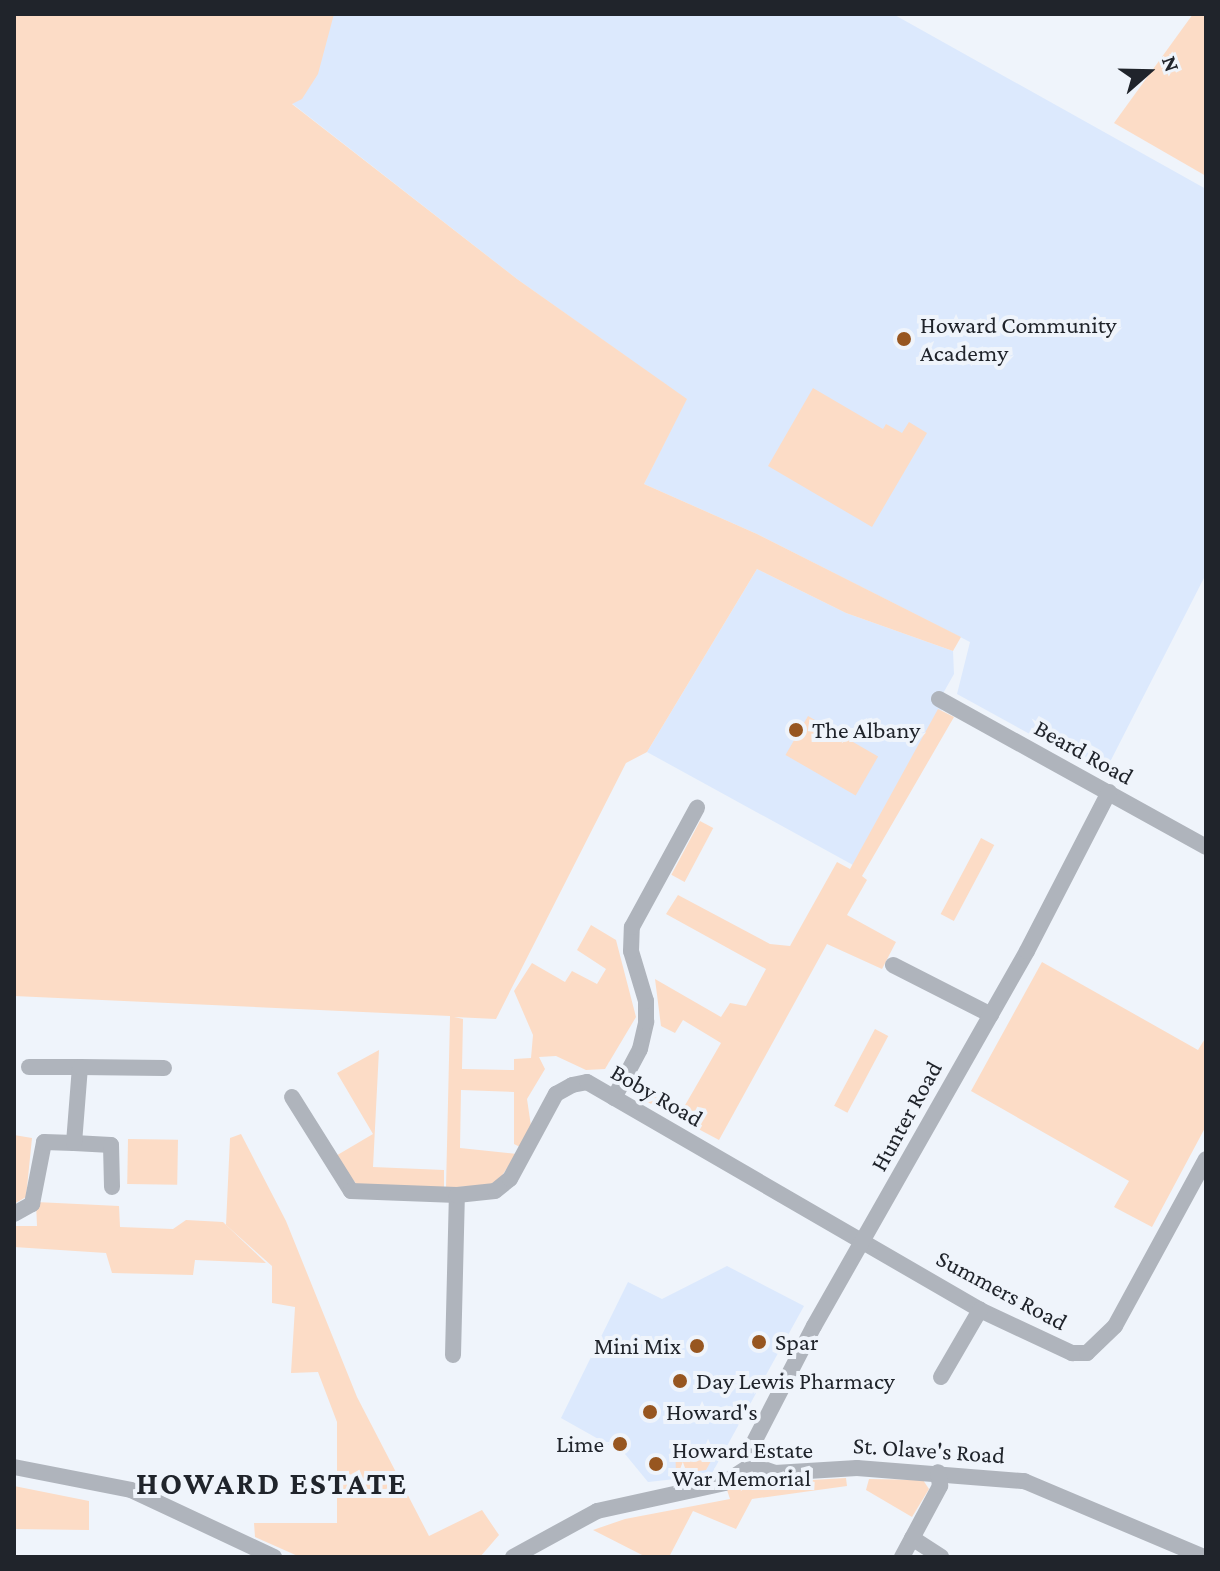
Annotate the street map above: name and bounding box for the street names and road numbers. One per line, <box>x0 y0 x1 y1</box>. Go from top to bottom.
street label: Beard Road <box>1030 713 1138 791</box>
street label: Hunter Road <box>864 1056 948 1176</box>
street label: Boby Road <box>606 1057 708 1133</box>
street label: Summers Road <box>932 1243 1072 1337</box>
street label: St. Olave's Road <box>852 1430 1006 1470</box>

